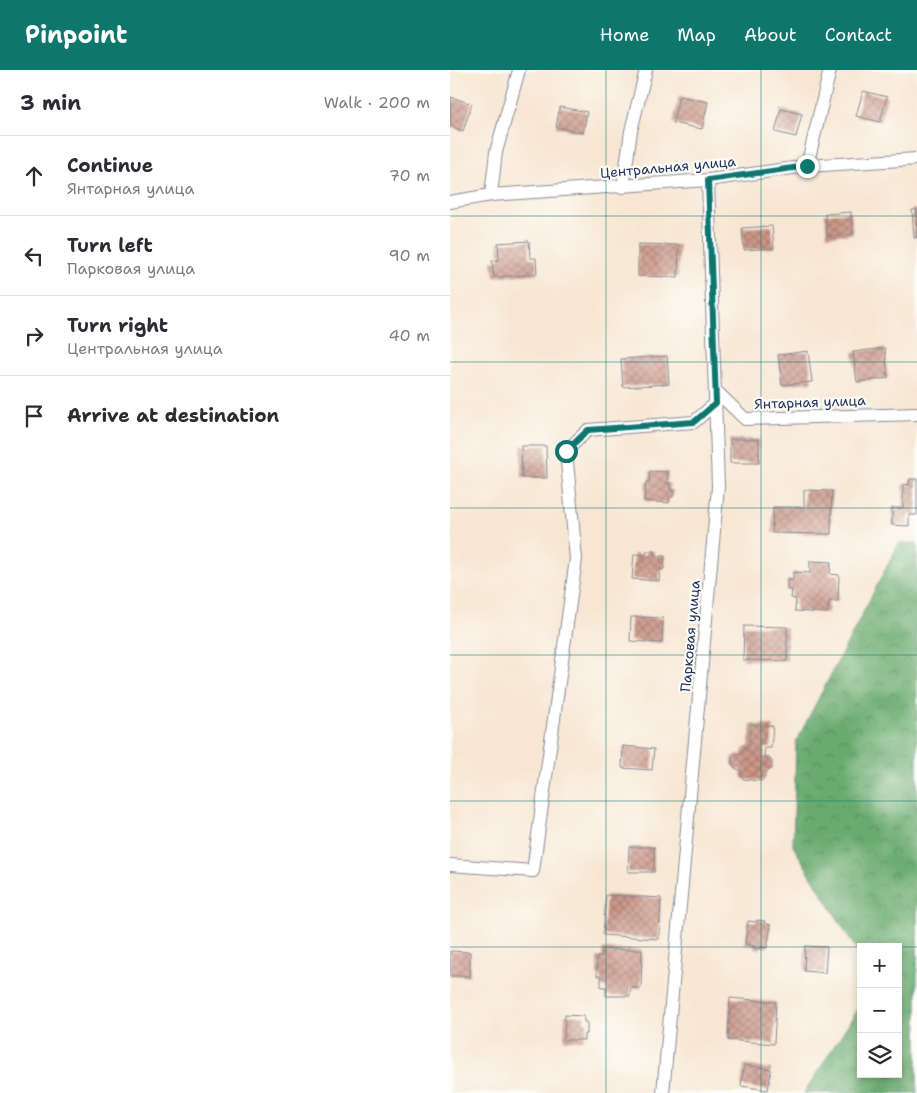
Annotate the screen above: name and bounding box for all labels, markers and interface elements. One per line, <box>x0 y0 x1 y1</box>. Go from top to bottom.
text: Pinpoint <box>25 19 127 51</box>
text: Home <box>600 23 649 47</box>
text: Map <box>677 23 716 47</box>
text: About <box>744 23 797 47</box>
text: Contact <box>825 23 892 47</box>
text: 3 min <box>20 89 81 117</box>
text: Walk · 200 m <box>324 92 430 113</box>
street label: Центральная улица <box>599 152 737 182</box>
text: Continue <box>67 153 153 178</box>
route end <box>796 155 819 178</box>
icon: ahead <box>20 162 48 190</box>
text: 70 m <box>389 165 430 186</box>
text: Янтарная улица <box>67 178 194 199</box>
text: Turn left <box>67 233 153 258</box>
icon: left <box>20 242 48 270</box>
text: 90 m <box>389 245 430 266</box>
text: Парковая улица <box>67 258 195 279</box>
text: Turn right <box>67 313 168 338</box>
icon: right <box>20 322 48 350</box>
text: 40 m <box>388 325 430 346</box>
text: Центральная улица <box>67 338 223 359</box>
street label: Янтарная улица <box>754 391 866 413</box>
icon: arrive <box>20 402 48 430</box>
text: Arrive at destination <box>67 403 279 428</box>
route start <box>555 440 578 463</box>
street label: Парковая улица <box>676 579 704 693</box>
map controls <box>857 943 902 1078</box>
button: + <box>857 943 902 988</box>
button: − <box>857 988 902 1033</box>
button: layers <box>857 1033 902 1078</box>

